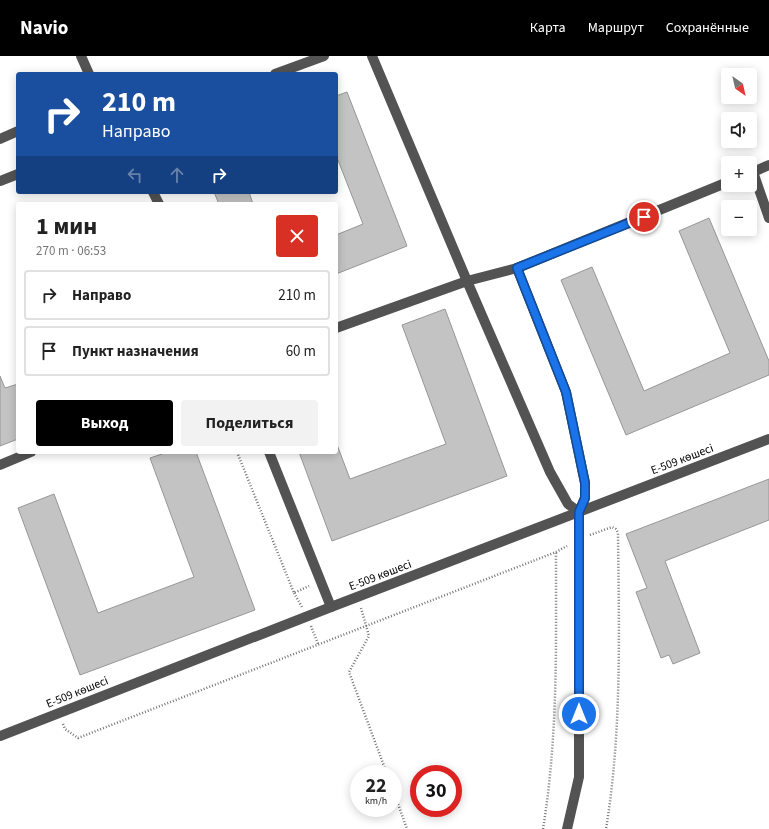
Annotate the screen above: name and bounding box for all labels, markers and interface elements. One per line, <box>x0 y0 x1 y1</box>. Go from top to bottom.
text: Navio <box>20 15 68 42</box>
text: Карта <box>530 18 566 38</box>
text: Маршрут <box>588 18 644 38</box>
text: Сохранённые <box>666 18 749 38</box>
north arrow <box>721 68 757 104</box>
map controls <box>721 68 757 236</box>
text: 210 m <box>102 82 176 122</box>
icon: right <box>36 88 88 140</box>
button: sound <box>721 112 757 148</box>
text: Направо <box>102 119 170 144</box>
button: + <box>721 156 757 192</box>
icon: left <box>124 164 146 186</box>
icon: ahead <box>166 164 188 186</box>
icon: right <box>208 164 230 186</box>
pin <box>627 200 661 234</box>
button: − <box>721 200 757 236</box>
icon: arrive <box>633 206 655 228</box>
text: 1 мин <box>36 209 97 244</box>
button: close <box>276 215 318 257</box>
text: 270 m · 06:53 <box>36 242 106 260</box>
icon: right <box>38 284 60 306</box>
text: Направо <box>72 285 131 306</box>
text: 210 m <box>278 285 316 306</box>
icon: arrive <box>38 340 60 362</box>
text: Пункт назначения <box>72 341 199 362</box>
text: 60 m <box>286 341 316 362</box>
button: Выход <box>36 400 173 446</box>
button: Поделиться <box>181 400 318 446</box>
street label: Е-509 көшесі <box>648 440 716 479</box>
street label: Е-509 көшесі <box>346 556 414 595</box>
street label: Е-509 көшесі <box>43 672 111 713</box>
position arrow <box>558 693 600 735</box>
speed limit sign: 30 <box>410 765 462 817</box>
text: 22 <box>365 772 387 800</box>
text: km/h <box>365 794 387 808</box>

